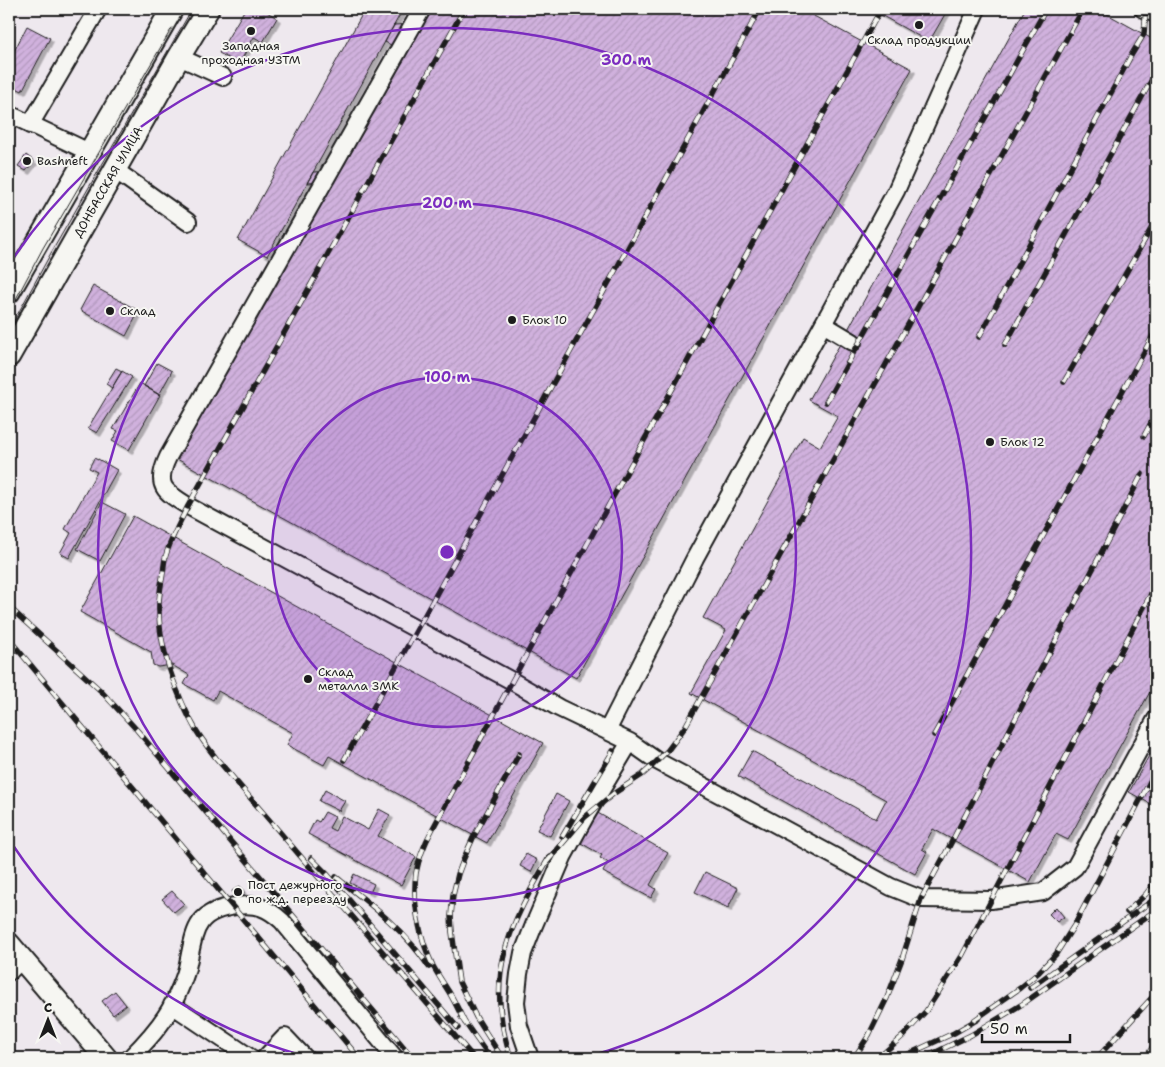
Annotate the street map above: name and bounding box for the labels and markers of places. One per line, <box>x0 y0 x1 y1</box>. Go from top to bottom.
marker: Склад продукции <box>913 19 925 31</box>
marker: Западная проходная УЗТМ <box>245 25 257 37</box>
place label: Склад продукции <box>867 32 971 48</box>
place label: Западная проходная УЗТМ <box>202 38 301 68</box>
place label: Bashneft <box>37 153 88 169</box>
marker: Bashneft <box>21 155 33 167</box>
place label: Склад <box>120 303 156 319</box>
marker: Склад <box>104 305 116 317</box>
place label: Блок 10 <box>522 312 567 328</box>
marker: Блок 10 <box>506 314 518 326</box>
place label: Блок 12 <box>1000 434 1045 450</box>
marker: Блок 12 <box>984 436 996 448</box>
centre of rings <box>438 543 456 561</box>
place label: Склад металла ЗМК <box>318 664 399 694</box>
marker: Склад металла ЗМК <box>302 673 314 685</box>
place label: Пост дежурного по ж.д. переезду <box>248 877 347 907</box>
marker: Пост дежурного по ж.д. переезду <box>232 886 244 898</box>

